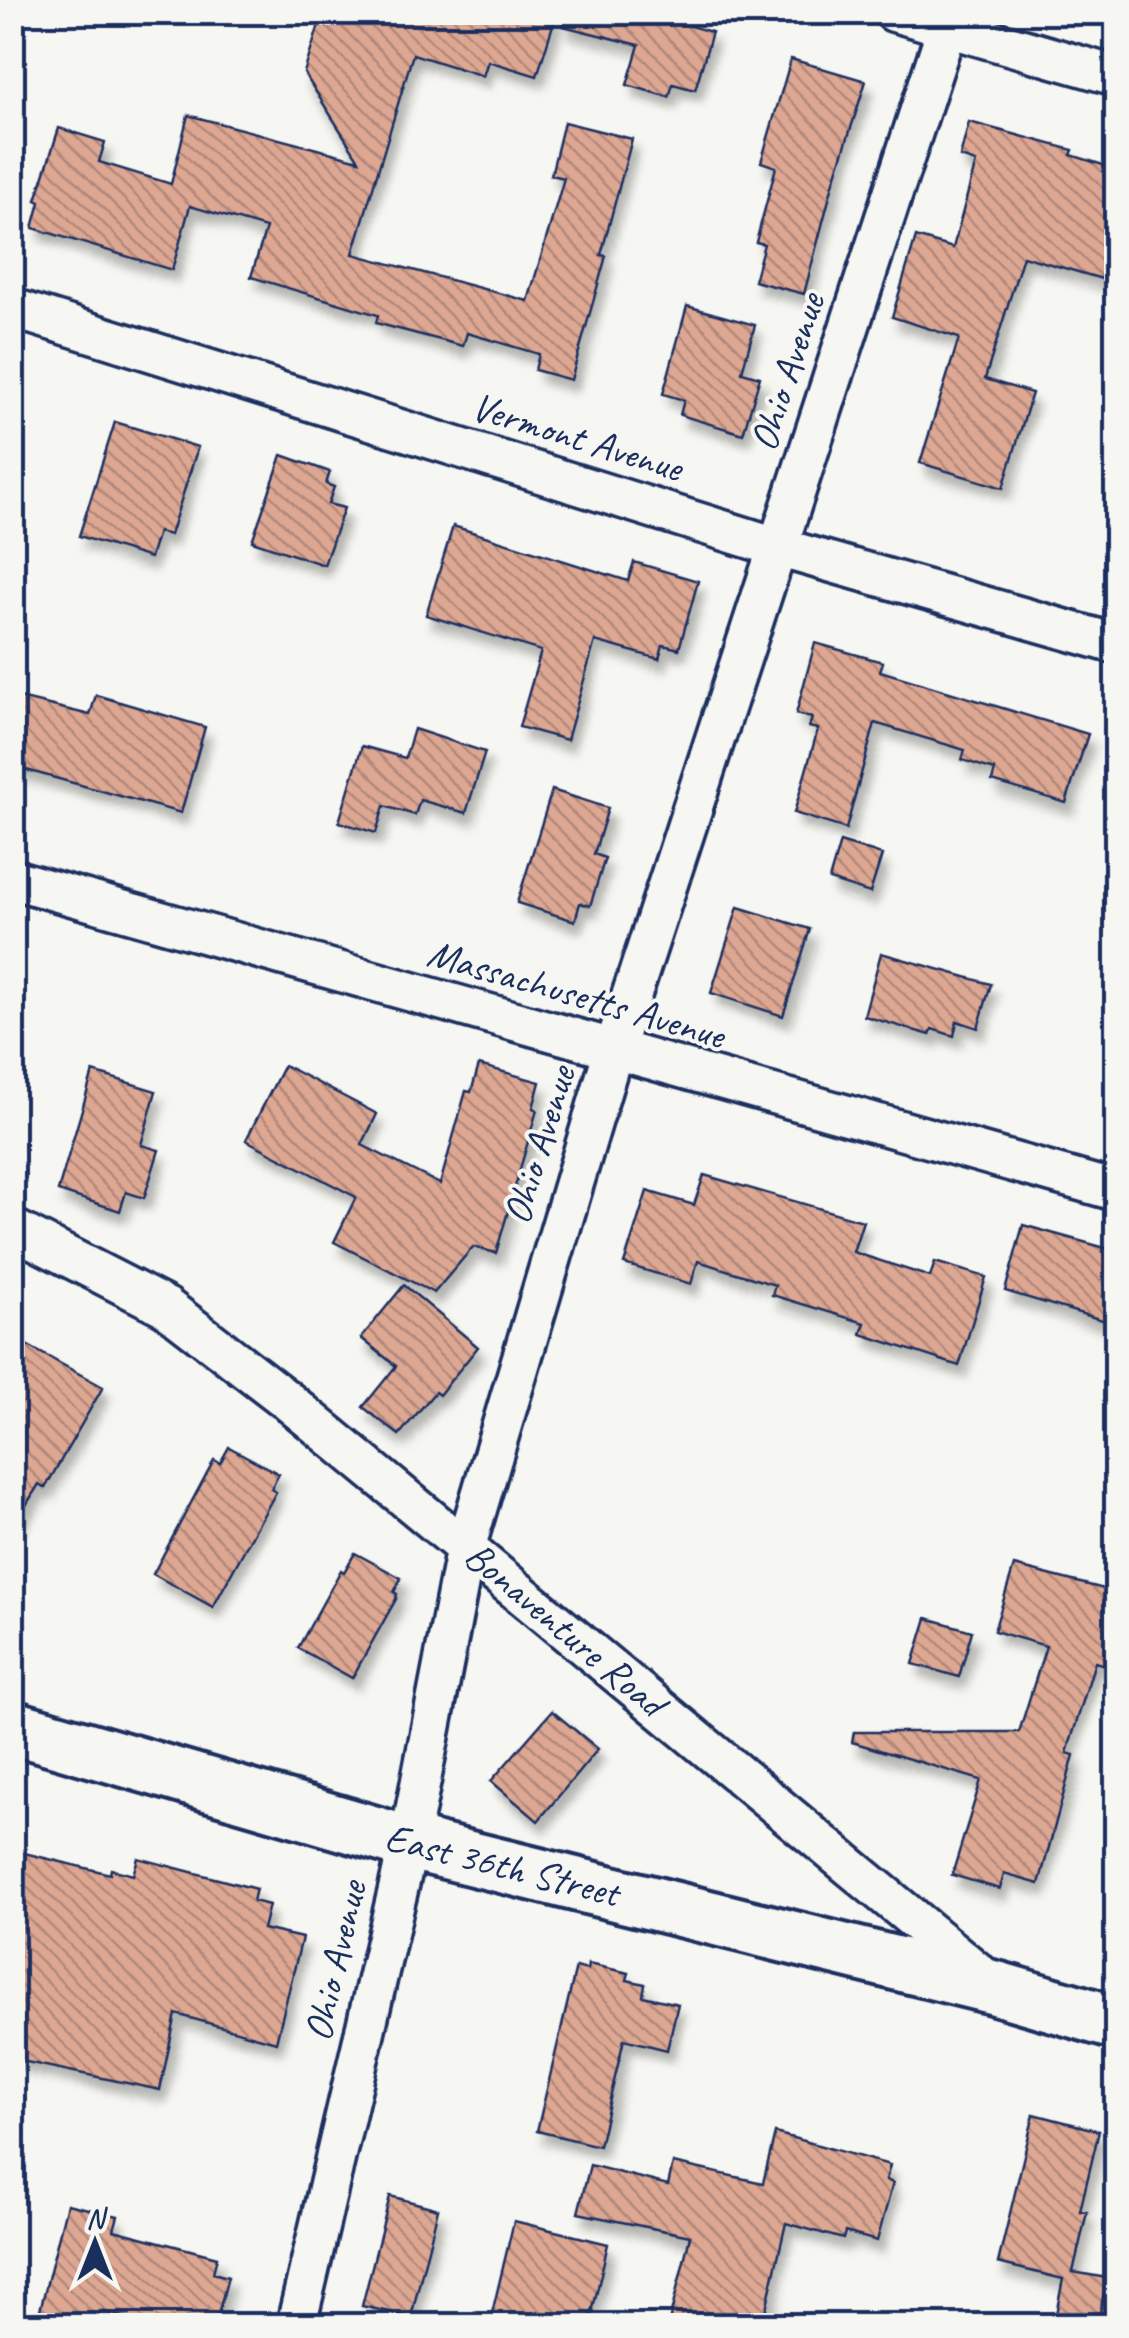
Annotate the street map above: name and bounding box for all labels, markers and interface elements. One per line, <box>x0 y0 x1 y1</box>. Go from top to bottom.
street label: Ohio Avenue <box>738 284 837 457</box>
street label: Vermont Avenue <box>466 381 691 494</box>
street label: Massachusetts Avenue <box>422 928 733 1061</box>
street label: Ohio Avenue <box>491 1057 587 1230</box>
street label: Bonaventure Road <box>454 1531 680 1731</box>
street label: East 36th Street <box>380 1812 627 1919</box>
street label: Ohio Avenue <box>292 1873 378 2046</box>
north arrow <box>45 2193 145 2293</box>
text: N <box>86 2201 108 2236</box>

